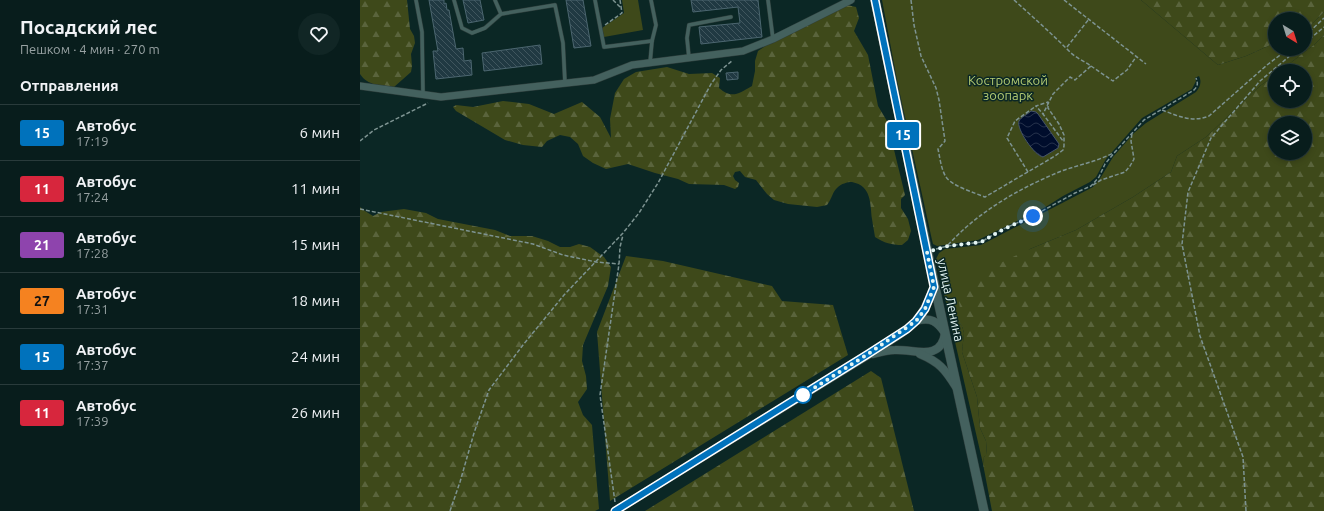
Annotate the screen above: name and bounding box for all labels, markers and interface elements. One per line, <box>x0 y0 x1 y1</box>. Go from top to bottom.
north arrow <box>1268 12 1312 56</box>
map controls <box>1268 12 1312 160</box>
button: heart <box>298 13 340 55</box>
text: Посадский лес <box>20 16 157 38</box>
text: Пешком · 4 мин · 270 m <box>20 42 160 56</box>
button: locate <box>1268 64 1312 108</box>
park label: Костромской зоопарк <box>968 73 1048 102</box>
text: Отправления <box>20 77 119 94</box>
button: layers <box>1268 116 1312 160</box>
text: Автобус <box>76 117 136 134</box>
line badge: 15 <box>885 122 921 148</box>
text: 6 мин <box>300 124 340 141</box>
text: 15 <box>34 125 50 141</box>
text: 15 <box>895 127 911 143</box>
text: 17:19 <box>76 134 109 148</box>
text: Автобус <box>76 173 136 190</box>
text: 11 мин <box>291 180 340 197</box>
text: 11 <box>34 181 50 197</box>
text: 17:24 <box>76 190 109 204</box>
your location <box>1023 206 1043 226</box>
text: Автобус <box>76 229 136 246</box>
text: 15 мин <box>291 236 340 253</box>
text: 21 <box>34 237 50 253</box>
text: 17:28 <box>76 246 109 260</box>
street label: улица Ленина <box>935 257 967 343</box>
text: Автобус <box>76 285 136 302</box>
text: 18 мин <box>291 292 340 309</box>
text: 27 <box>34 293 50 309</box>
text: 17:31 <box>76 302 109 316</box>
text: Автобус <box>76 341 136 358</box>
text: 24 мин <box>291 348 340 365</box>
text: 15 <box>34 349 50 365</box>
text: 17:37 <box>76 358 109 372</box>
unlabelled marker <box>794 386 812 404</box>
text: Автобус <box>76 397 136 414</box>
text: 26 мин <box>291 404 340 421</box>
text: 11 <box>34 405 50 421</box>
text: 17:39 <box>76 414 109 428</box>

